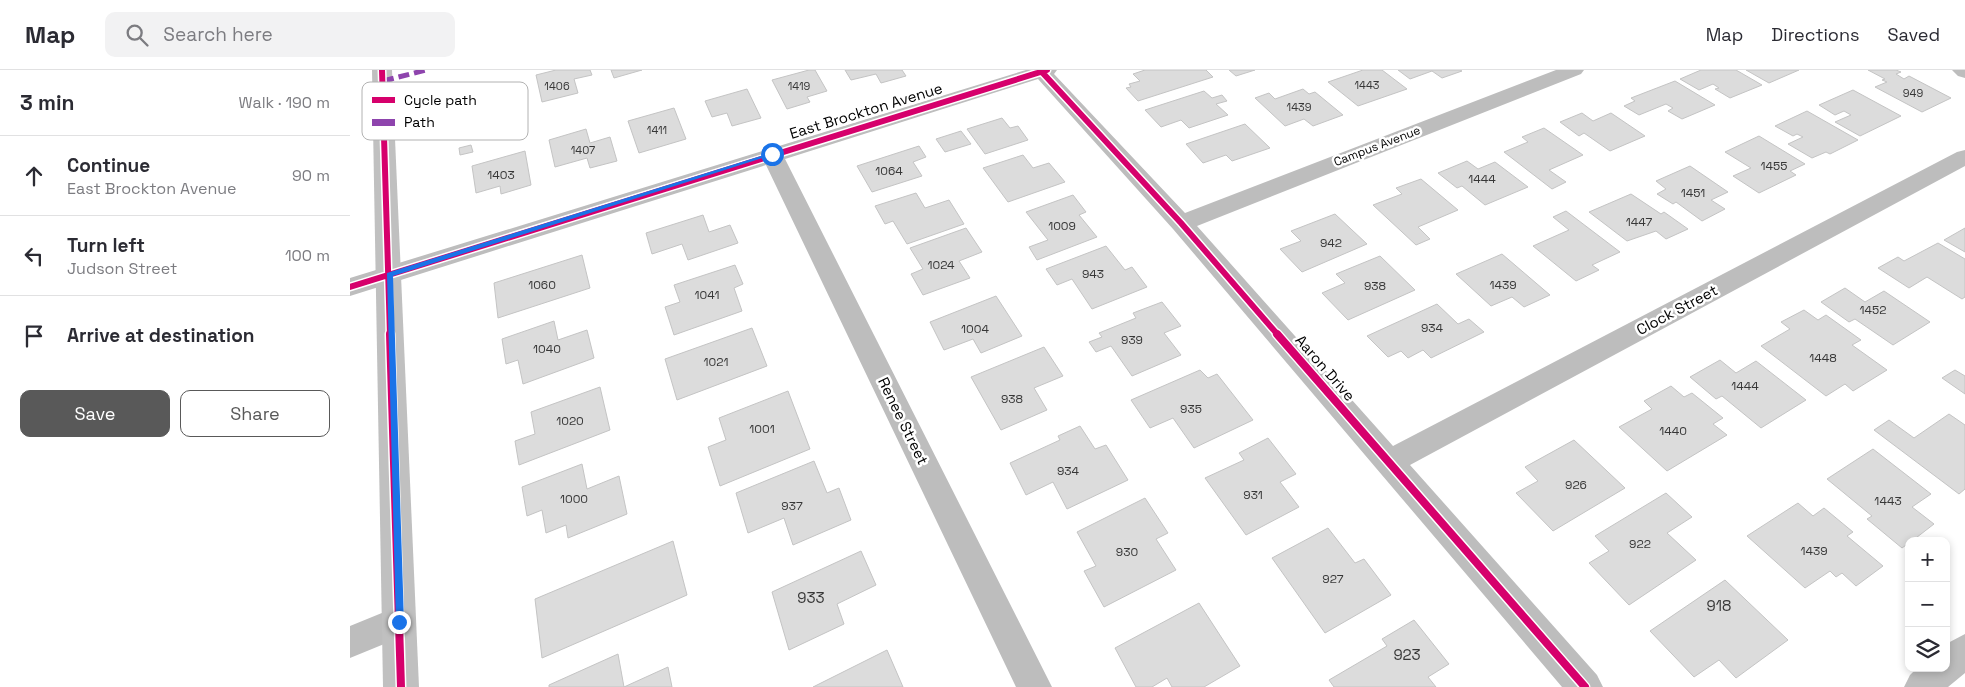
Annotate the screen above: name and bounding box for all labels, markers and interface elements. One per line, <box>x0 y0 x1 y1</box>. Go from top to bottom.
search box <box>105 12 455 57</box>
text: Map <box>25 19 75 50</box>
icon: search <box>123 21 151 49</box>
text: Search here <box>163 22 273 47</box>
text: Map <box>1706 23 1743 46</box>
text: Directions <box>1771 23 1860 46</box>
text: Saved <box>1888 23 1940 46</box>
street label: East Brockton Avenue <box>787 78 945 143</box>
house number: 1443 <box>1355 78 1380 92</box>
house number: 1406 <box>544 79 570 93</box>
house number: 1419 <box>788 79 811 93</box>
legend <box>362 82 528 140</box>
house number: 949 <box>1903 86 1923 100</box>
text: 3 min <box>20 89 75 116</box>
text: Cycle path <box>404 91 477 109</box>
text: Walk · 190 m <box>239 92 330 113</box>
house number: 1439 <box>1287 100 1312 114</box>
text: Path <box>404 113 435 131</box>
street label: Campus Avenue <box>1331 122 1423 170</box>
house number: 1411 <box>647 123 667 137</box>
house number: 1407 <box>571 143 595 157</box>
route start <box>761 143 784 166</box>
text: Continue <box>67 153 150 178</box>
house number: 1455 <box>1761 158 1787 174</box>
icon: ahead <box>20 162 48 190</box>
house number: 1064 <box>875 163 903 179</box>
text: 90 m <box>292 165 330 186</box>
house number: 1403 <box>487 167 515 183</box>
house number: 1444 <box>1468 171 1496 187</box>
text: East Brockton Avenue <box>67 178 236 199</box>
house number: 1451 <box>1681 185 1705 201</box>
house number: 1447 <box>1626 214 1652 230</box>
house number: 1009 <box>1048 218 1076 234</box>
text: Turn left <box>67 233 145 258</box>
house number: 942 <box>1320 235 1342 251</box>
icon: left <box>20 242 48 270</box>
text: 100 m <box>285 245 330 266</box>
house number: 1024 <box>927 257 955 273</box>
text: Judson Street <box>67 258 177 279</box>
house number: 943 <box>1082 266 1104 282</box>
house number: 1060 <box>528 277 556 293</box>
house number: 1439 <box>1489 277 1517 293</box>
house number: 938 <box>1364 278 1386 294</box>
street label: Clock Street <box>1633 280 1721 339</box>
house number: 1041 <box>695 287 719 303</box>
house number: 1452 <box>1860 302 1886 318</box>
house number: 934 <box>1421 320 1444 336</box>
house number: 1004 <box>961 321 989 337</box>
icon: arrive <box>20 322 48 350</box>
text: Arrive at destination <box>67 323 255 348</box>
street label: Aaron Drive <box>1291 331 1359 405</box>
house number: 939 <box>1121 332 1143 348</box>
house number: 1040 <box>533 341 561 357</box>
house number: 1448 <box>1809 350 1837 366</box>
house number: 1021 <box>704 354 728 370</box>
street label: Renee Street <box>874 374 933 468</box>
house number: 1444 <box>1731 378 1759 394</box>
button: Save <box>20 390 170 437</box>
button: Share <box>180 390 330 437</box>
house number: 938 <box>1001 391 1023 407</box>
house number: 935 <box>1180 401 1202 417</box>
house number: 1020 <box>556 413 584 429</box>
house number: 1001 <box>749 421 775 437</box>
house number: 1440 <box>1659 423 1687 439</box>
house number: 934 <box>1057 463 1080 479</box>
house number: 926 <box>1565 477 1587 493</box>
house number: 931 <box>1243 487 1263 503</box>
house number: 1000 <box>560 491 588 507</box>
house number: 1443 <box>1874 493 1902 509</box>
house number: 937 <box>781 498 803 514</box>
house number: 922 <box>1629 536 1651 552</box>
map controls <box>1905 537 1950 672</box>
button: + <box>1905 537 1950 582</box>
house number: 1439 <box>1800 543 1828 559</box>
house number: 930 <box>1116 544 1138 560</box>
house number: 927 <box>1322 571 1344 587</box>
button: − <box>1905 582 1950 627</box>
house number: 933 <box>797 588 825 607</box>
house number: 918 <box>1707 596 1731 615</box>
route end <box>388 611 411 634</box>
button: layers <box>1905 627 1950 672</box>
house number: 923 <box>1393 645 1421 664</box>

